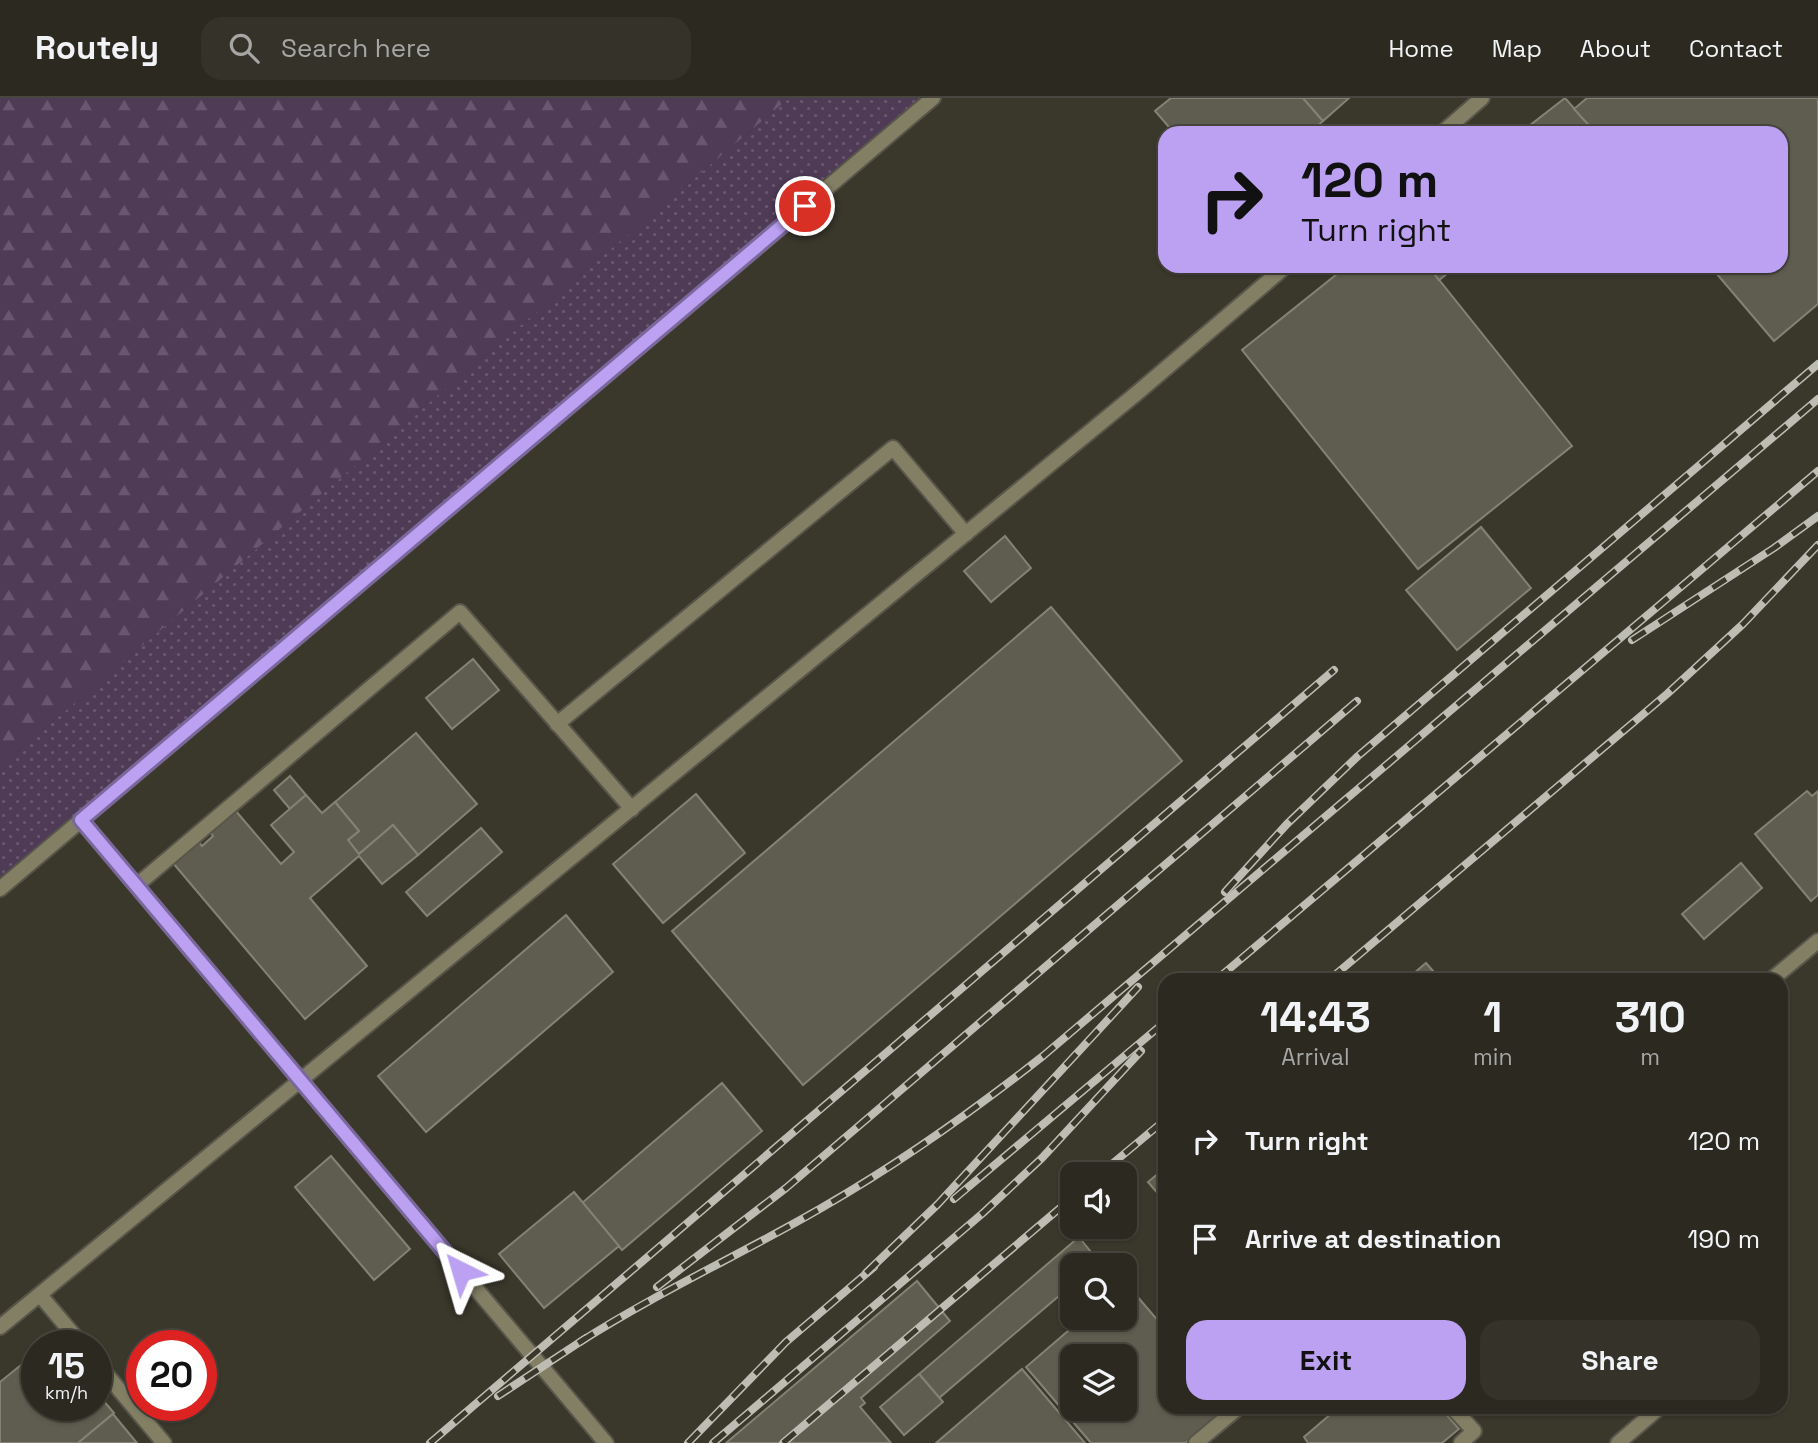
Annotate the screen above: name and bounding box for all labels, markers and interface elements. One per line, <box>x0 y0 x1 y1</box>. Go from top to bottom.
search box <box>201 17 691 80</box>
text: Routely <box>35 27 159 69</box>
icon: search <box>225 29 263 67</box>
text: Search here <box>281 31 431 65</box>
text: Home <box>1388 33 1454 64</box>
text: Map <box>1492 33 1542 64</box>
text: About <box>1580 33 1651 64</box>
text: Contact <box>1689 33 1783 64</box>
text: 120 m <box>1301 149 1438 211</box>
icon: right <box>1186 154 1277 245</box>
pin <box>775 176 835 236</box>
icon: arrive <box>786 187 824 225</box>
text: Turn right <box>1301 210 1451 250</box>
text: 14:43 <box>1260 991 1371 1044</box>
text: 1 <box>1483 991 1502 1044</box>
text: 310 <box>1615 991 1686 1044</box>
text: Arrival <box>1281 1042 1350 1072</box>
text: min <box>1473 1042 1512 1072</box>
text: m <box>1640 1042 1660 1072</box>
icon: right <box>1186 1122 1224 1160</box>
text: Turn right <box>1245 1124 1369 1158</box>
text: 120 m <box>1688 1124 1760 1158</box>
map controls <box>1060 1162 1137 1421</box>
button: sound <box>1060 1162 1137 1239</box>
icon: arrive <box>1186 1220 1224 1258</box>
text: Arrive at destination <box>1245 1222 1502 1256</box>
text: 190 m <box>1688 1222 1760 1256</box>
position arrow <box>424 1234 498 1308</box>
button: search <box>1060 1253 1137 1330</box>
button: Exit <box>1186 1320 1466 1400</box>
button: Share <box>1480 1320 1760 1400</box>
speed limit sign: 20 <box>126 1330 217 1421</box>
text: 15 <box>48 1344 85 1388</box>
button: layers <box>1060 1344 1137 1421</box>
text: km/h <box>45 1381 88 1404</box>

